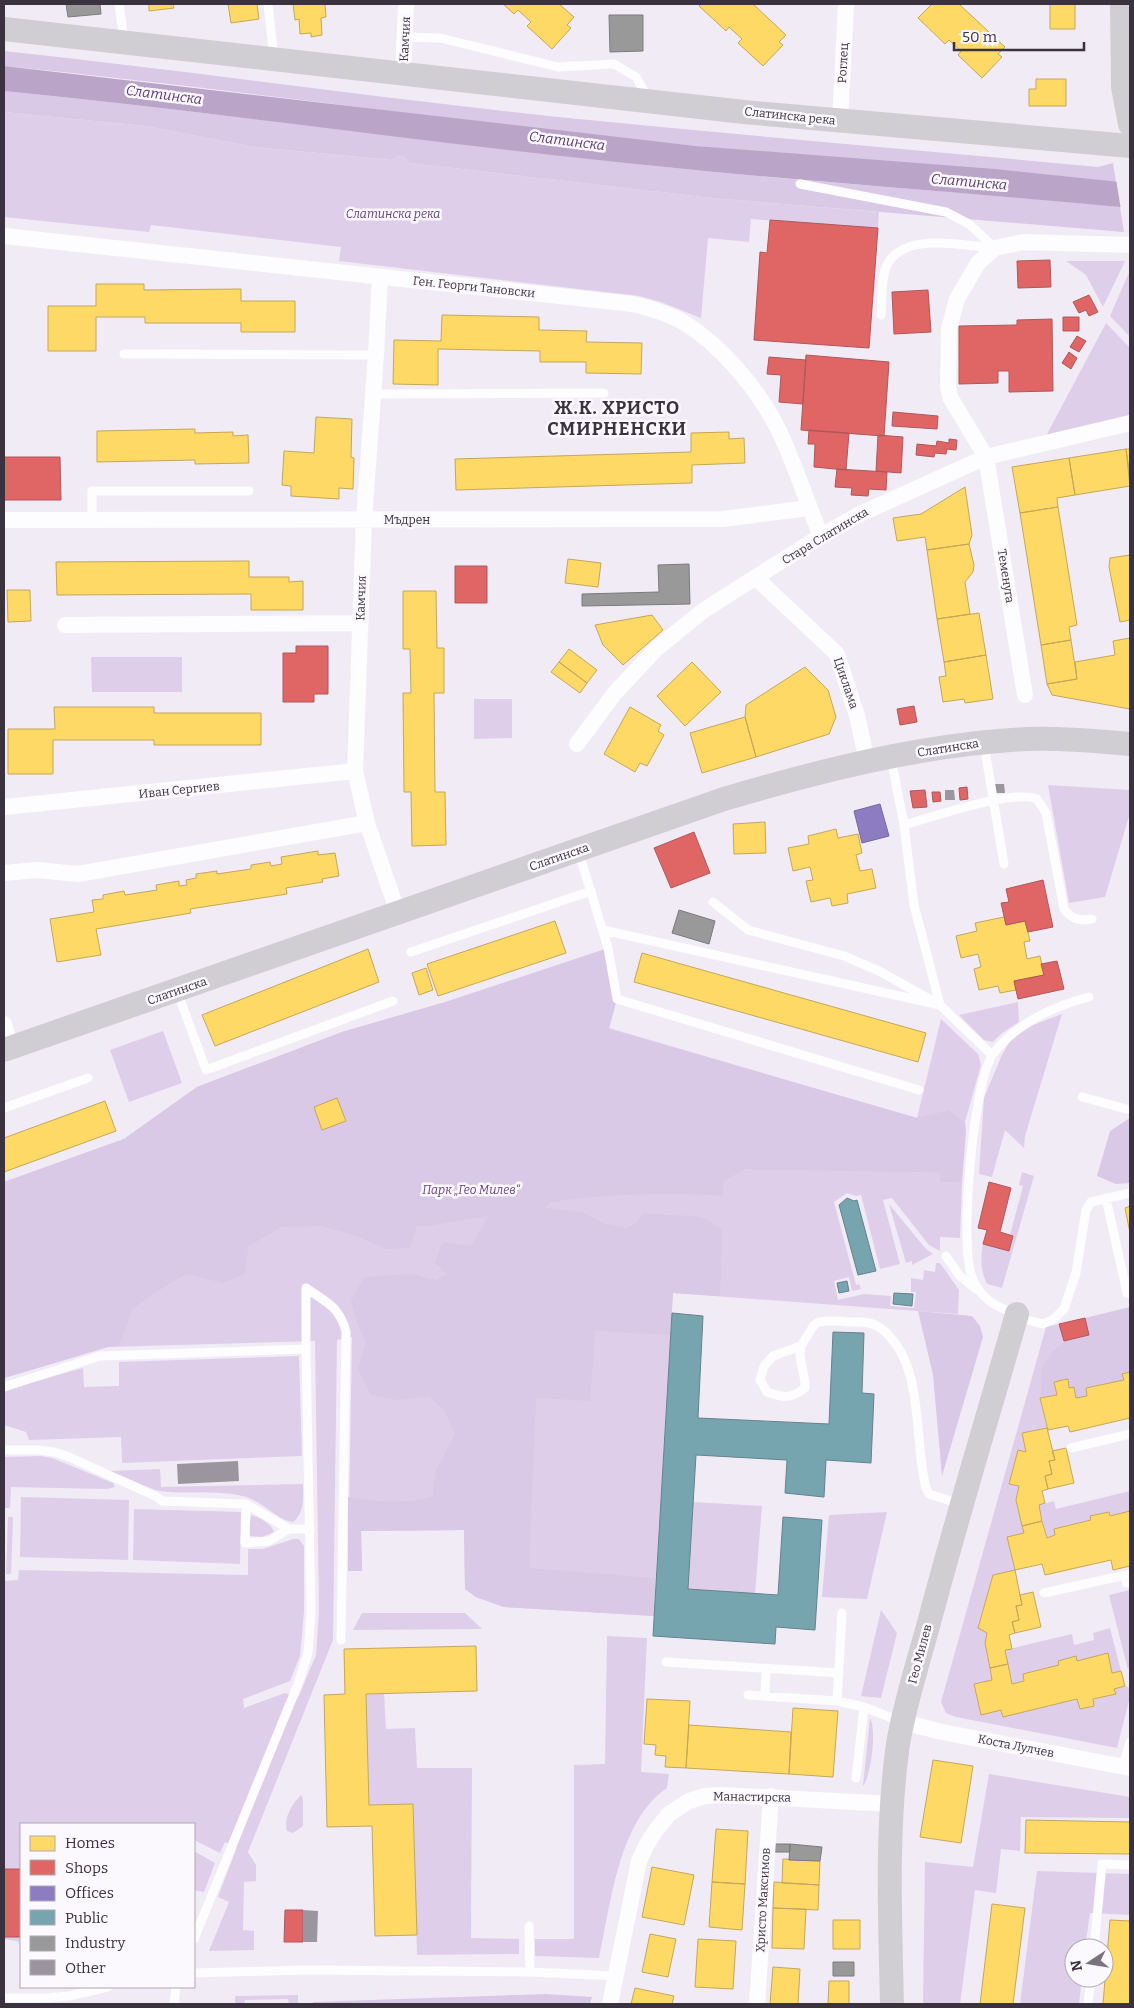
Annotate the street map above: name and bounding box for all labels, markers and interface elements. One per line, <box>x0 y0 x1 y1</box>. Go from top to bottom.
street label: Камчия <box>397 16 413 62</box>
scale bar <box>954 20 1084 52</box>
text: 50 m <box>962 28 998 46</box>
street label: Роглец <box>835 42 851 84</box>
water label: Слатинска <box>125 82 203 108</box>
street label: Слатинска река <box>744 104 837 128</box>
water label: Слатинска <box>528 128 606 154</box>
water label: Слатинска <box>930 170 1008 194</box>
park label: Слатинска река <box>346 207 440 221</box>
street label: Ген. Георги Тановски <box>412 274 536 300</box>
district label: Ж.К. ХРИСТО СМИРНЕНСКИ <box>547 397 687 440</box>
street label: Стара Слатинска <box>779 505 871 567</box>
street label: Мъдрен <box>384 513 430 527</box>
street label: Теменуга <box>995 548 1017 604</box>
street label: Камчия <box>353 575 369 621</box>
street label: Циклама <box>831 655 862 711</box>
street label: Слатинска <box>916 736 980 760</box>
street label: Иван Сергиев <box>138 779 220 801</box>
street label: Слатинска <box>527 840 591 874</box>
street label: Слатинска <box>145 974 209 1008</box>
park label: Парк „Гео Милев“ <box>422 1183 521 1197</box>
street label: Гео Милев <box>905 1623 935 1685</box>
street label: Коста Лулчев <box>977 1732 1055 1760</box>
street label: Манастирска <box>713 1789 792 1805</box>
legend <box>20 1823 195 1988</box>
text: Homes <box>65 1834 115 1852</box>
street label: Христо Максимов <box>753 1847 773 1953</box>
text: Shops <box>65 1859 108 1877</box>
text: Offices <box>65 1884 114 1902</box>
text: Public <box>65 1909 109 1927</box>
text: Industry <box>65 1934 125 1952</box>
north arrow <box>1064 1938 1114 1988</box>
text: N <box>1067 1958 1086 1973</box>
text: Other <box>65 1959 106 1977</box>

